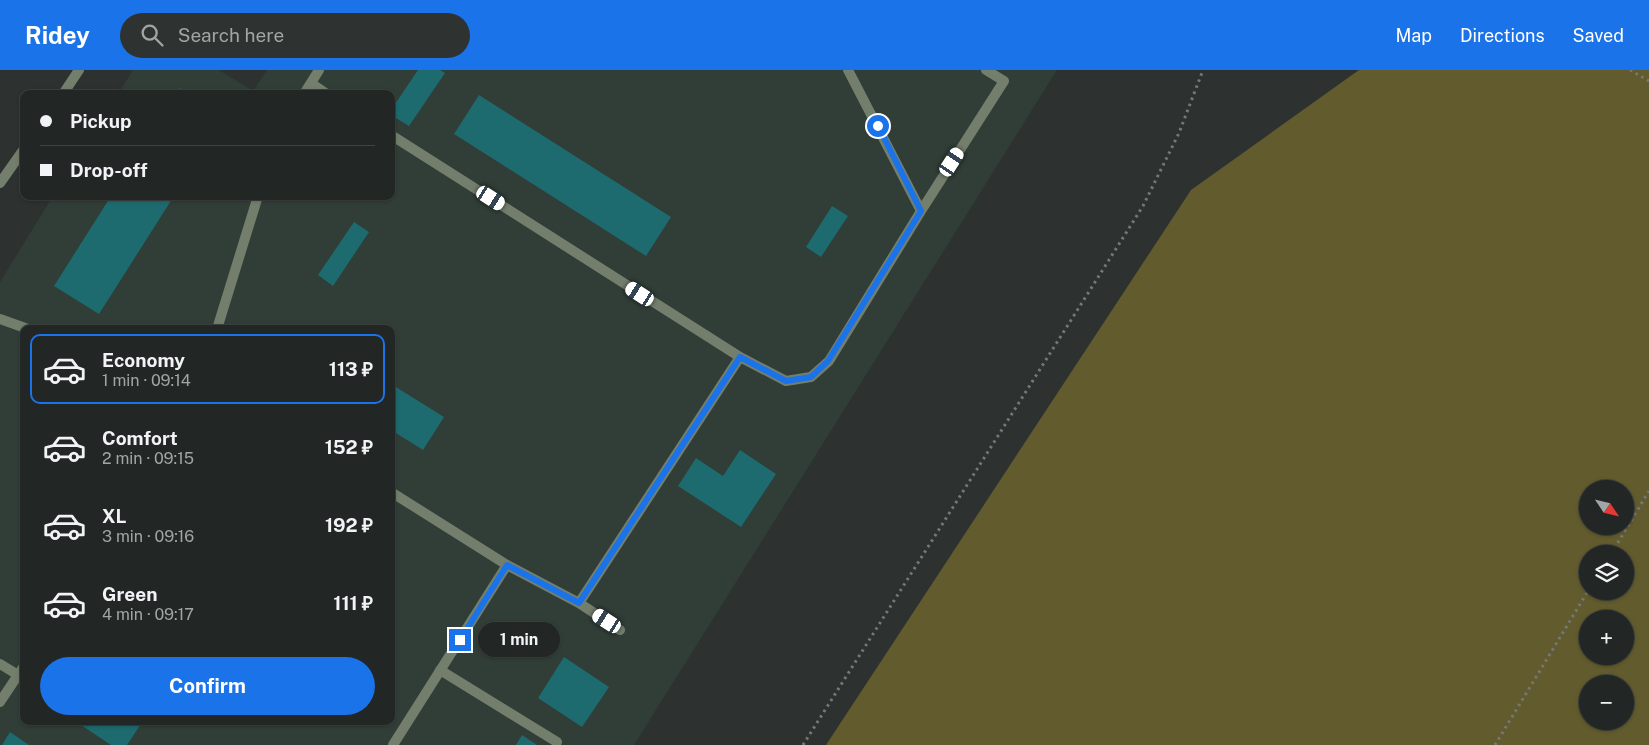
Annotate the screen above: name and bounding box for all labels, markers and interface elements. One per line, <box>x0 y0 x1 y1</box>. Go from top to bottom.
search box <box>120 13 470 58</box>
text: Ridey <box>25 21 90 49</box>
icon: search <box>138 21 166 49</box>
text: Search here <box>178 24 284 46</box>
text: Map <box>1395 25 1432 46</box>
text: Directions <box>1460 25 1545 46</box>
text: Saved <box>1573 25 1624 46</box>
text: Pickup <box>70 110 132 132</box>
route start <box>867 115 889 137</box>
car <box>937 145 966 179</box>
text: Drop-off <box>70 159 147 181</box>
car <box>474 184 507 212</box>
car <box>623 280 656 308</box>
icon: car <box>42 347 87 392</box>
text: Economy <box>102 349 185 371</box>
text: 113 ₽ <box>329 358 373 380</box>
text: 1 min · 09:14 <box>102 371 191 390</box>
icon: car <box>42 425 87 470</box>
text: Comfort <box>102 427 178 449</box>
text: 152 ₽ <box>325 436 373 458</box>
text: 2 min · 09:15 <box>102 449 194 468</box>
north arrow <box>1579 480 1634 535</box>
map controls <box>1579 480 1634 730</box>
icon: car <box>42 503 87 548</box>
text: XL <box>102 505 127 527</box>
text: 192 ₽ <box>325 514 373 536</box>
text: 3 min · 09:16 <box>102 527 194 546</box>
button: layers <box>1579 545 1634 600</box>
icon: car <box>42 581 87 626</box>
text: Green <box>102 583 157 605</box>
text: 111 ₽ <box>333 592 373 614</box>
text: 4 min · 09:17 <box>102 605 194 624</box>
car <box>590 607 623 635</box>
button: + <box>1579 610 1634 665</box>
callout: 1 min <box>478 622 560 658</box>
route end <box>449 629 471 651</box>
text: 1 min <box>500 630 538 649</box>
button: Confirm <box>40 657 375 715</box>
button: − <box>1579 675 1634 730</box>

